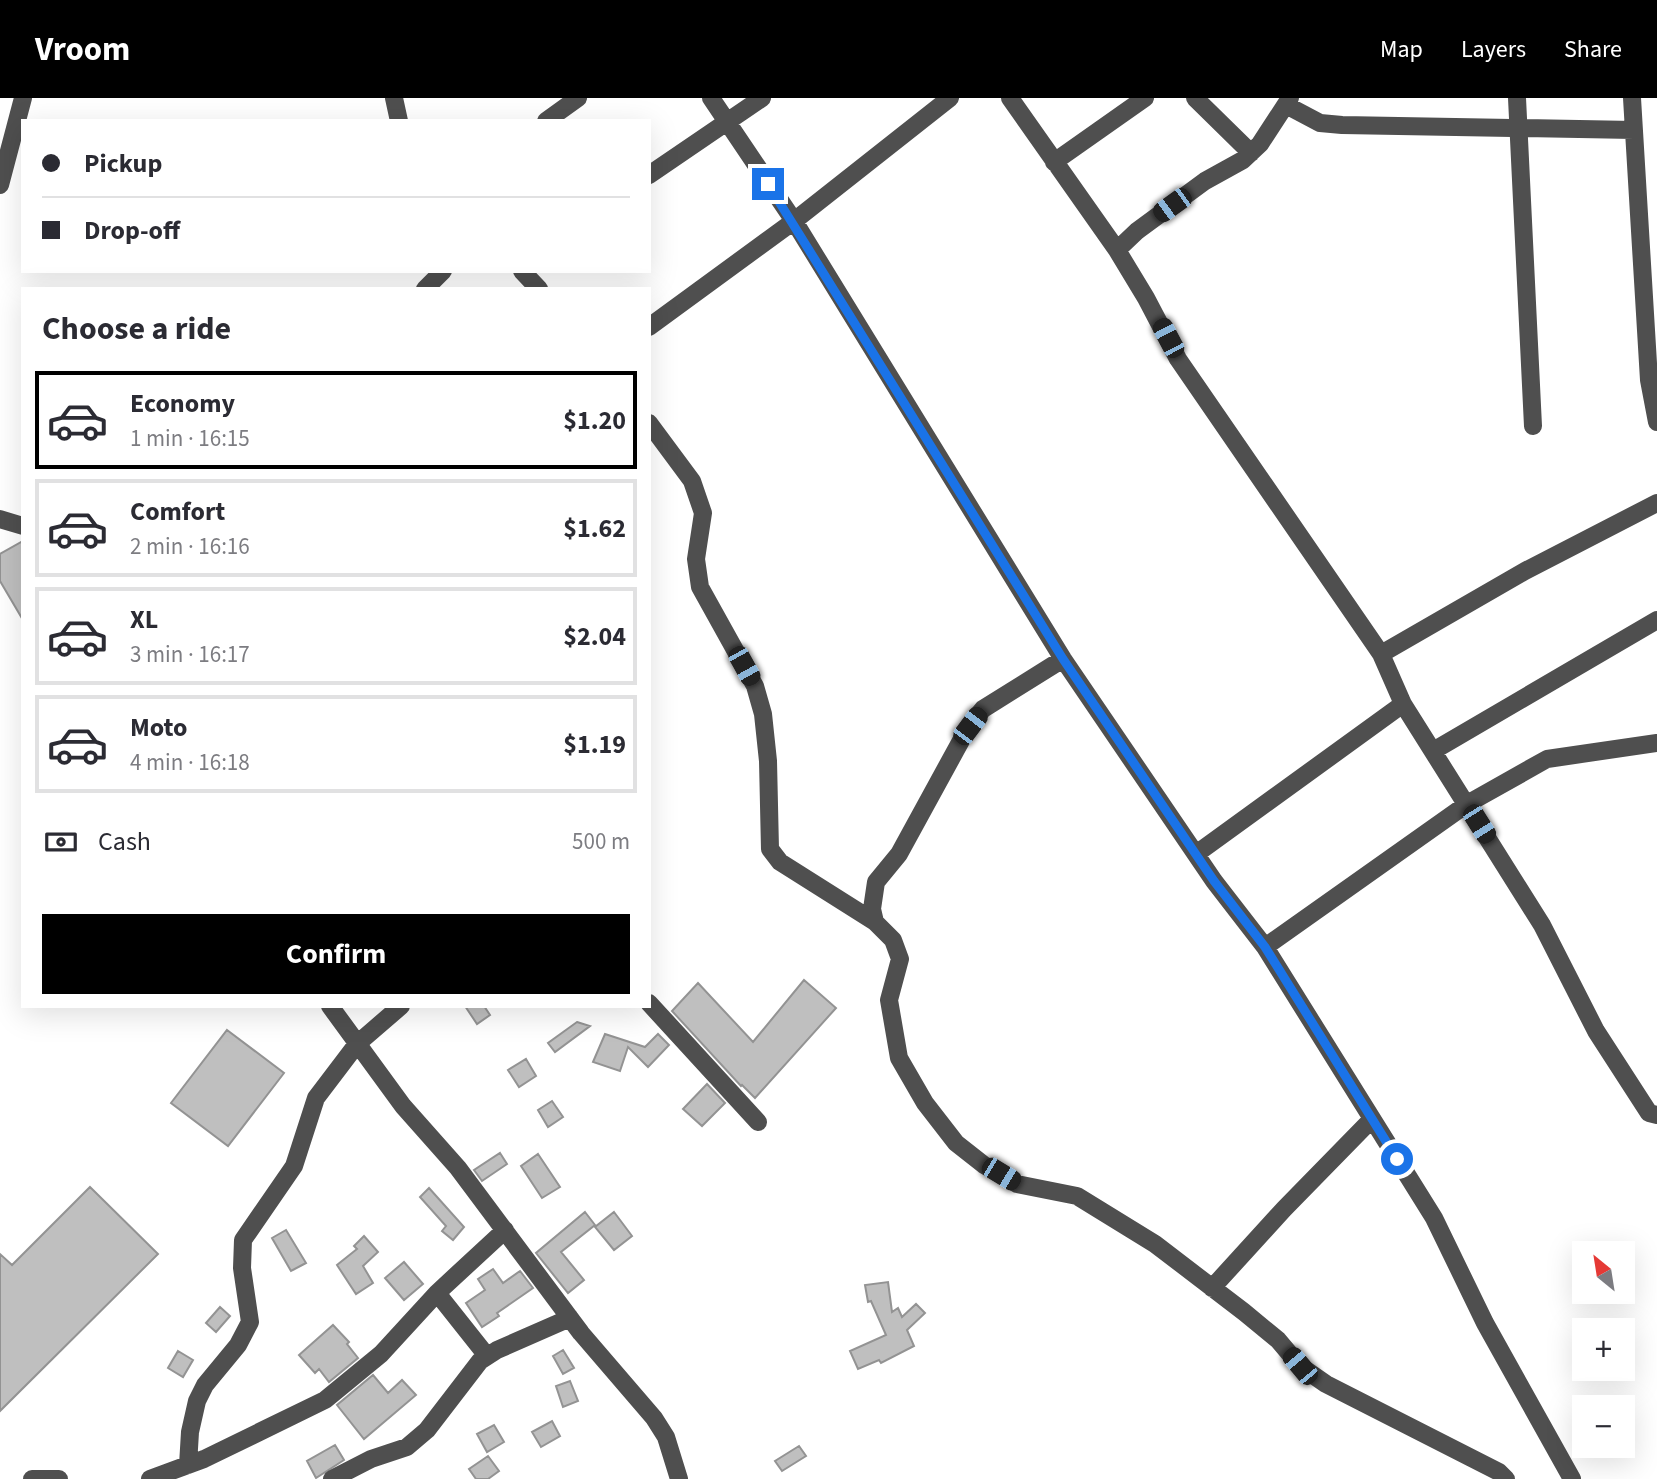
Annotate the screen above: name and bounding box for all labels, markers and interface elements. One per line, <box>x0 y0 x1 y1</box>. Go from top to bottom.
text: Vroom <box>35 26 130 73</box>
text: Map <box>1380 32 1423 67</box>
text: Layers <box>1461 32 1526 67</box>
text: Share <box>1564 32 1622 67</box>
text: Pickup <box>84 145 162 182</box>
route end <box>752 168 784 200</box>
car <box>1149 184 1196 226</box>
text: Drop-off <box>84 212 180 249</box>
text: Choose a ride <box>42 306 231 352</box>
car <box>1149 315 1188 361</box>
text: Economy <box>130 385 235 422</box>
icon: car <box>46 389 109 452</box>
text: $1.20 <box>563 402 626 439</box>
text: 1 min · 16:15 <box>130 422 250 455</box>
text: Comfort <box>130 493 225 530</box>
icon: car <box>46 497 109 560</box>
text: $1.62 <box>563 510 626 547</box>
text: 2 min · 16:16 <box>130 530 250 563</box>
text: XL <box>130 601 158 638</box>
icon: car <box>46 605 109 668</box>
text: $2.04 <box>563 618 626 655</box>
text: 3 min · 16:17 <box>130 638 250 671</box>
car <box>725 643 764 689</box>
car <box>949 703 992 749</box>
text: Moto <box>130 709 187 746</box>
icon: car <box>46 713 109 776</box>
text: $1.19 <box>563 726 626 763</box>
text: 4 min · 16:18 <box>130 746 250 779</box>
car <box>1459 801 1500 847</box>
icon: cash <box>42 823 80 861</box>
text: Cash <box>98 823 151 860</box>
text: 500 m <box>572 825 630 858</box>
button: Confirm <box>42 914 630 994</box>
route start <box>1381 1143 1413 1175</box>
car <box>978 1154 1025 1194</box>
north arrow <box>1572 1241 1634 1304</box>
map controls <box>1572 1241 1635 1458</box>
button: + <box>1572 1318 1635 1381</box>
car <box>1279 1343 1322 1389</box>
button: − <box>1572 1395 1635 1458</box>

